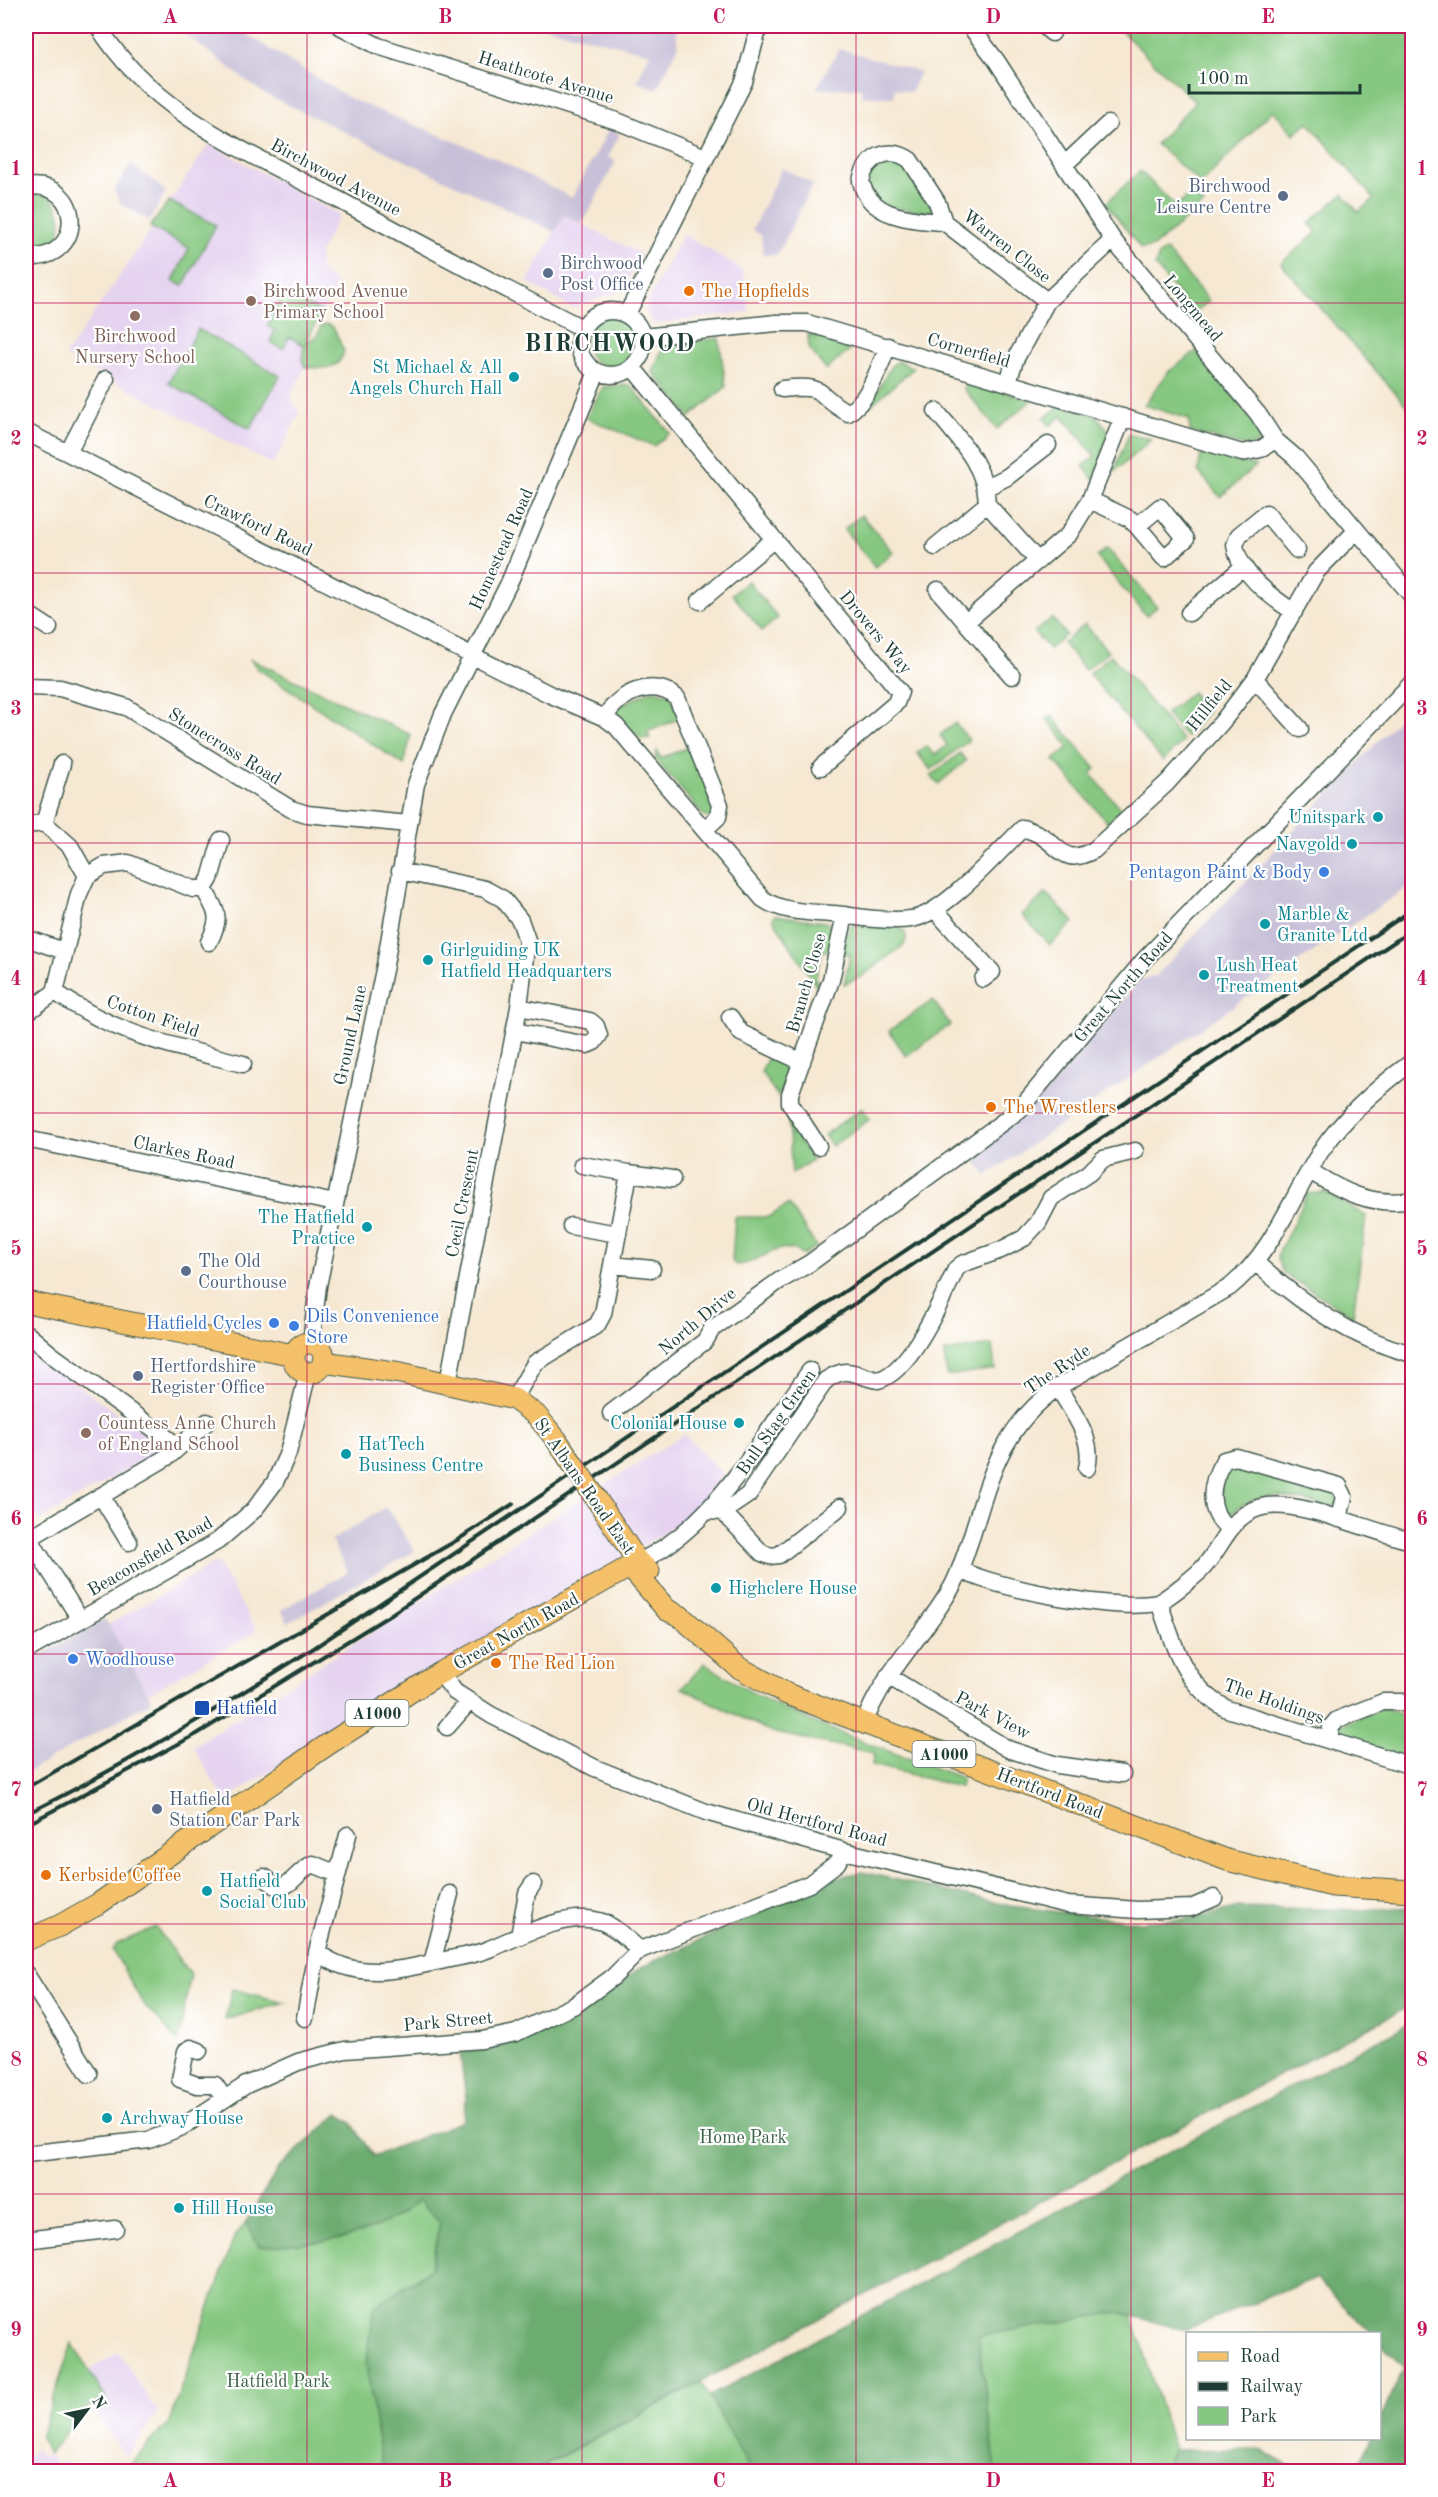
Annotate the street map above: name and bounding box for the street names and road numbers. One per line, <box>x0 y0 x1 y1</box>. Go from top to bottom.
street label: Heathcote Avenue <box>476 49 616 107</box>
street label: Birchwood Avenue <box>267 136 404 220</box>
street label: Warren Close <box>959 207 1054 287</box>
street label: Longmead <box>1159 272 1225 346</box>
street label: Cornerfield <box>925 330 1012 371</box>
street label: Homestead Road <box>467 486 537 613</box>
street label: Crawford Road <box>200 492 315 560</box>
street label: Drovers Way <box>835 588 915 678</box>
street label: Hillfield <box>1184 676 1236 735</box>
street label: Stonecross Road <box>165 705 284 789</box>
street label: Great North Road <box>1071 929 1177 1046</box>
street label: Branch Close <box>784 931 830 1035</box>
street label: Ground Lane <box>332 983 370 1087</box>
street label: Cotton Field <box>104 993 201 1041</box>
street label: Clarkes Road <box>131 1133 236 1173</box>
street label: Cecil Crescent <box>444 1147 482 1259</box>
street label: North Drive <box>656 1284 740 1359</box>
street label: The Ryde <box>1021 1341 1094 1398</box>
street label: Bull Stag Green <box>734 1366 820 1479</box>
street label: St Albans Road East <box>530 1415 638 1558</box>
street label: Beaconsfield Road <box>85 1514 216 1600</box>
street label: Great North Road <box>451 1590 582 1674</box>
street label: The Holdings <box>1221 1676 1327 1728</box>
street label: Park View <box>952 1689 1033 1743</box>
road number: A1000 <box>346 1700 409 1726</box>
road number: A1000 <box>912 1741 976 1767</box>
street label: Hertford Road <box>994 1765 1106 1823</box>
street label: Old Hertford Road <box>744 1796 889 1850</box>
street label: Park Street <box>403 2009 494 2035</box>

